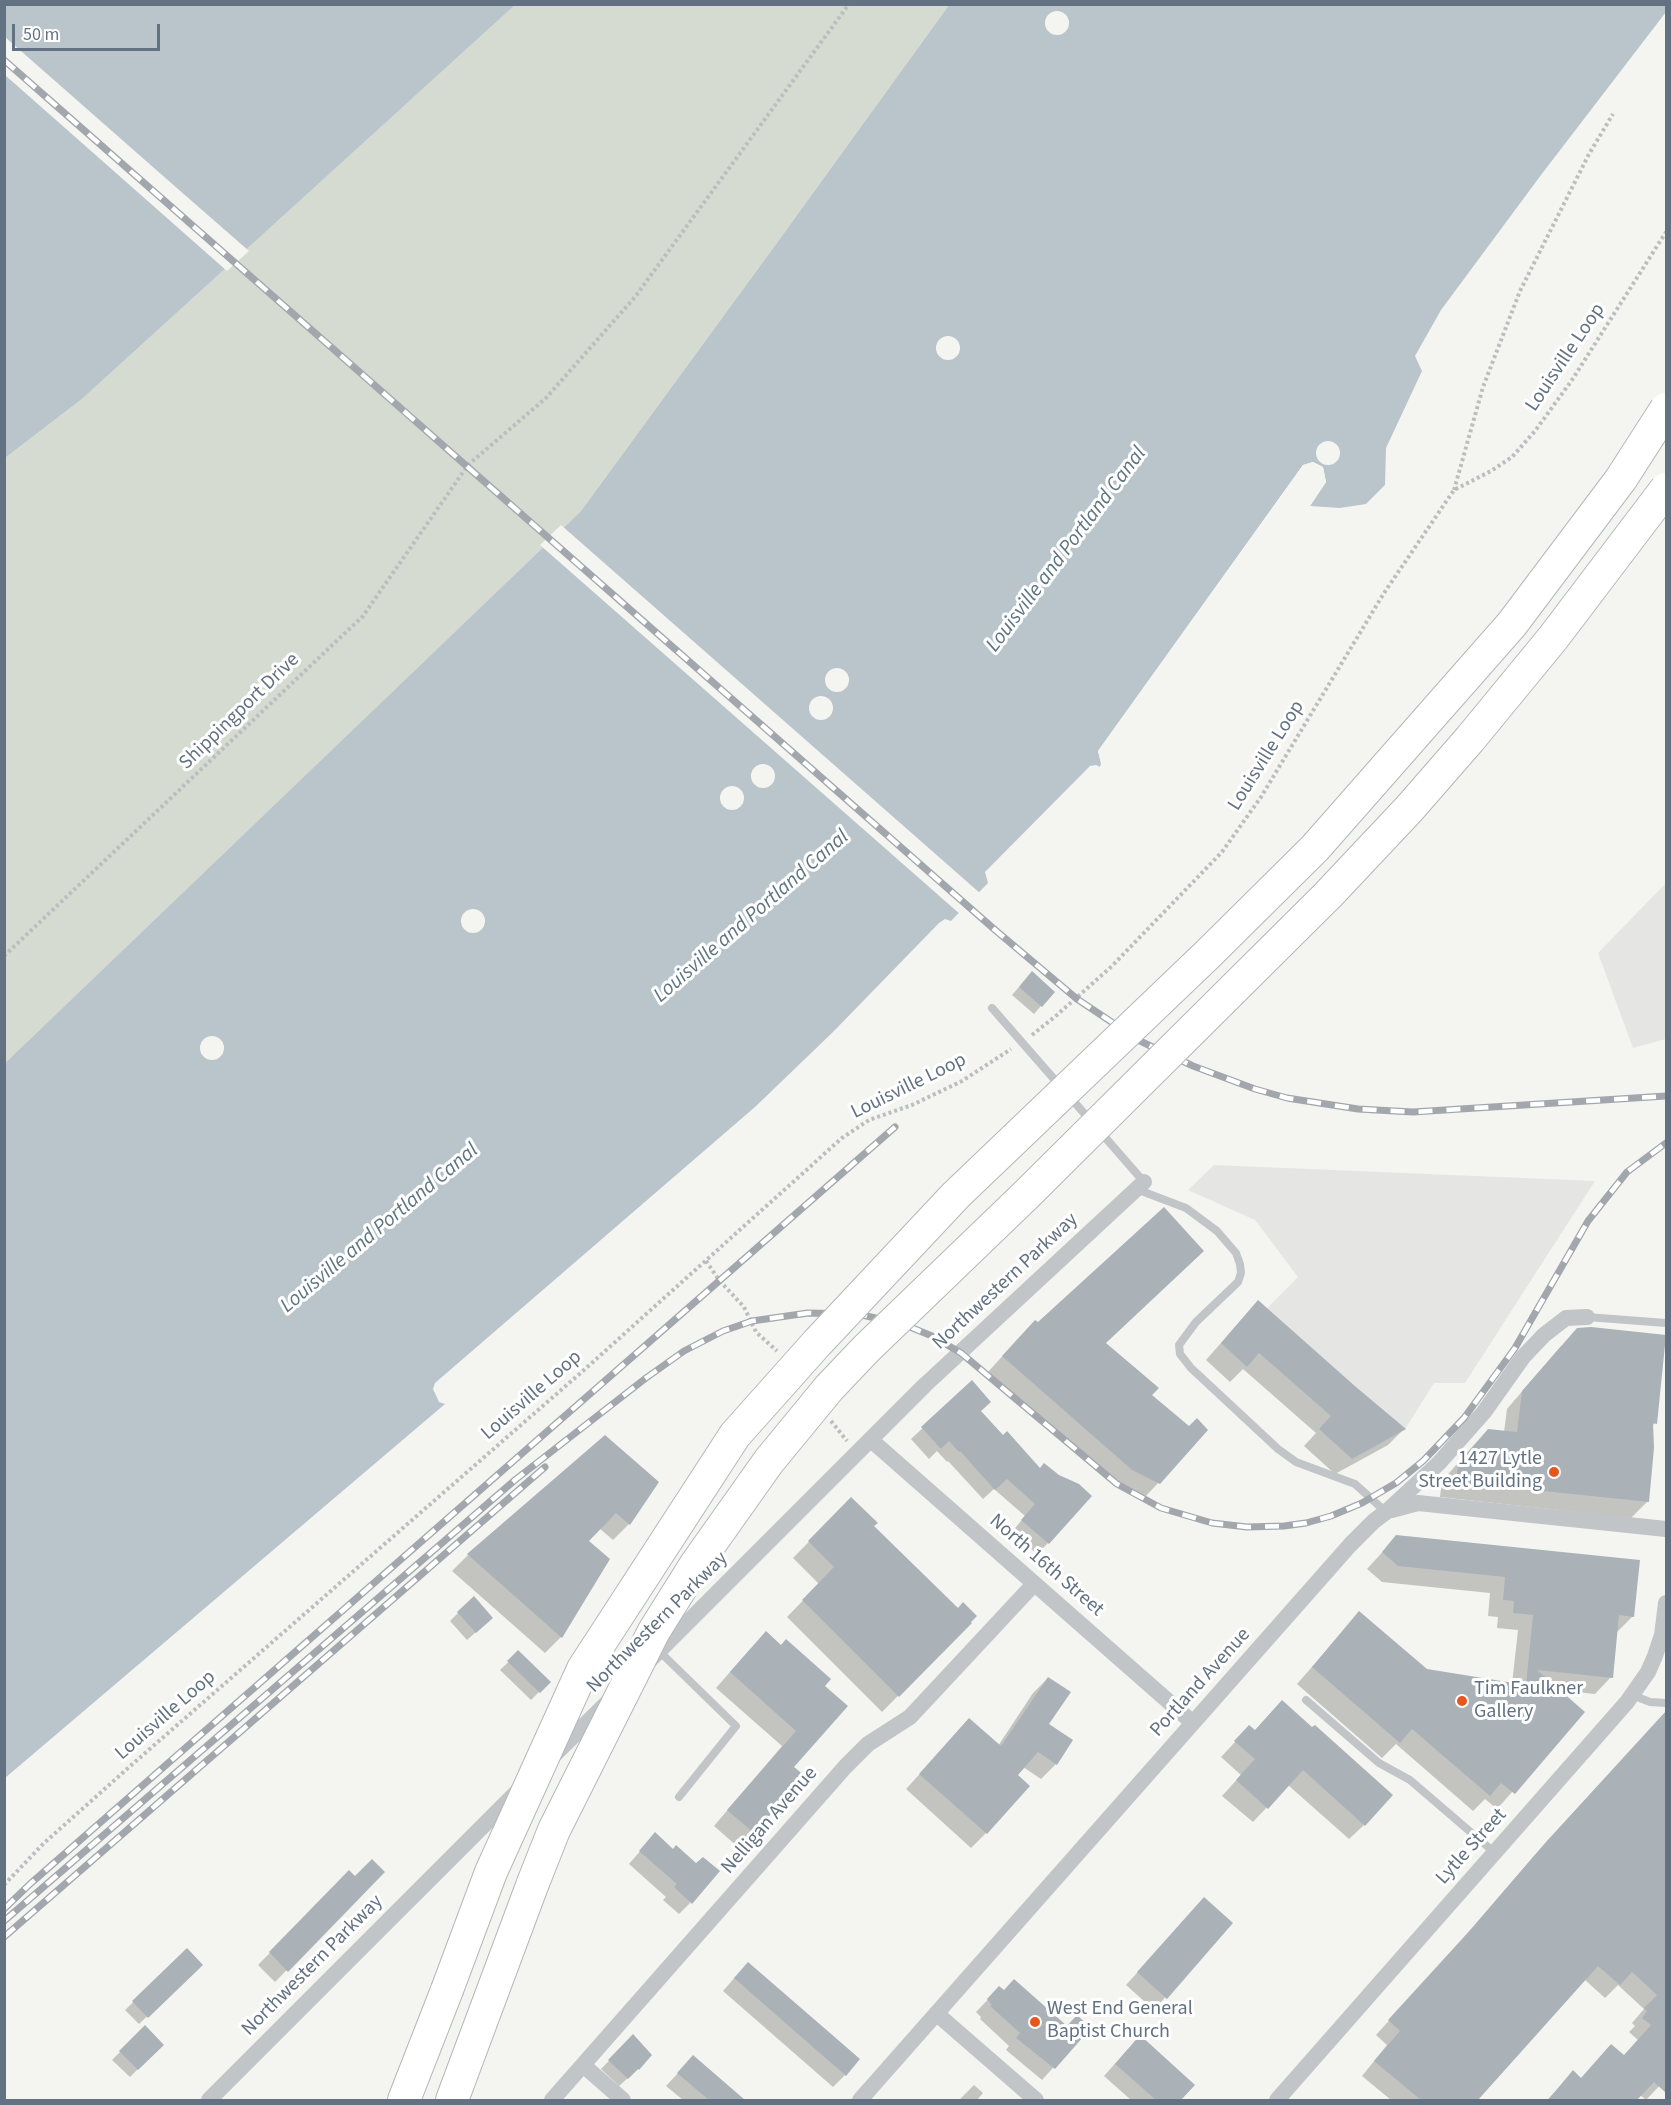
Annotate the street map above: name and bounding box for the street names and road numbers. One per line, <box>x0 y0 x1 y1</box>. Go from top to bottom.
street label: Louisville Loop <box>1521 299 1611 417</box>
street label: Shippingport Drive <box>175 649 305 775</box>
street label: Louisville Loop <box>1224 697 1310 815</box>
street label: Louisville Loop <box>847 1049 971 1125</box>
street label: Northwestern Parkway <box>928 1208 1084 1356</box>
street label: Louisville Loop <box>477 1346 587 1446</box>
street label: North 16th Street <box>984 1510 1108 1622</box>
street label: Northwestern Parkway <box>582 1547 734 1699</box>
street label: Portland Avenue <box>1146 1624 1256 1742</box>
street label: Louisville Loop <box>111 1666 221 1766</box>
street label: Nelligan Avenue <box>717 1762 823 1880</box>
street label: Lytle Street <box>1432 1804 1512 1890</box>
street label: Northwestern Parkway <box>237 1890 389 2042</box>

